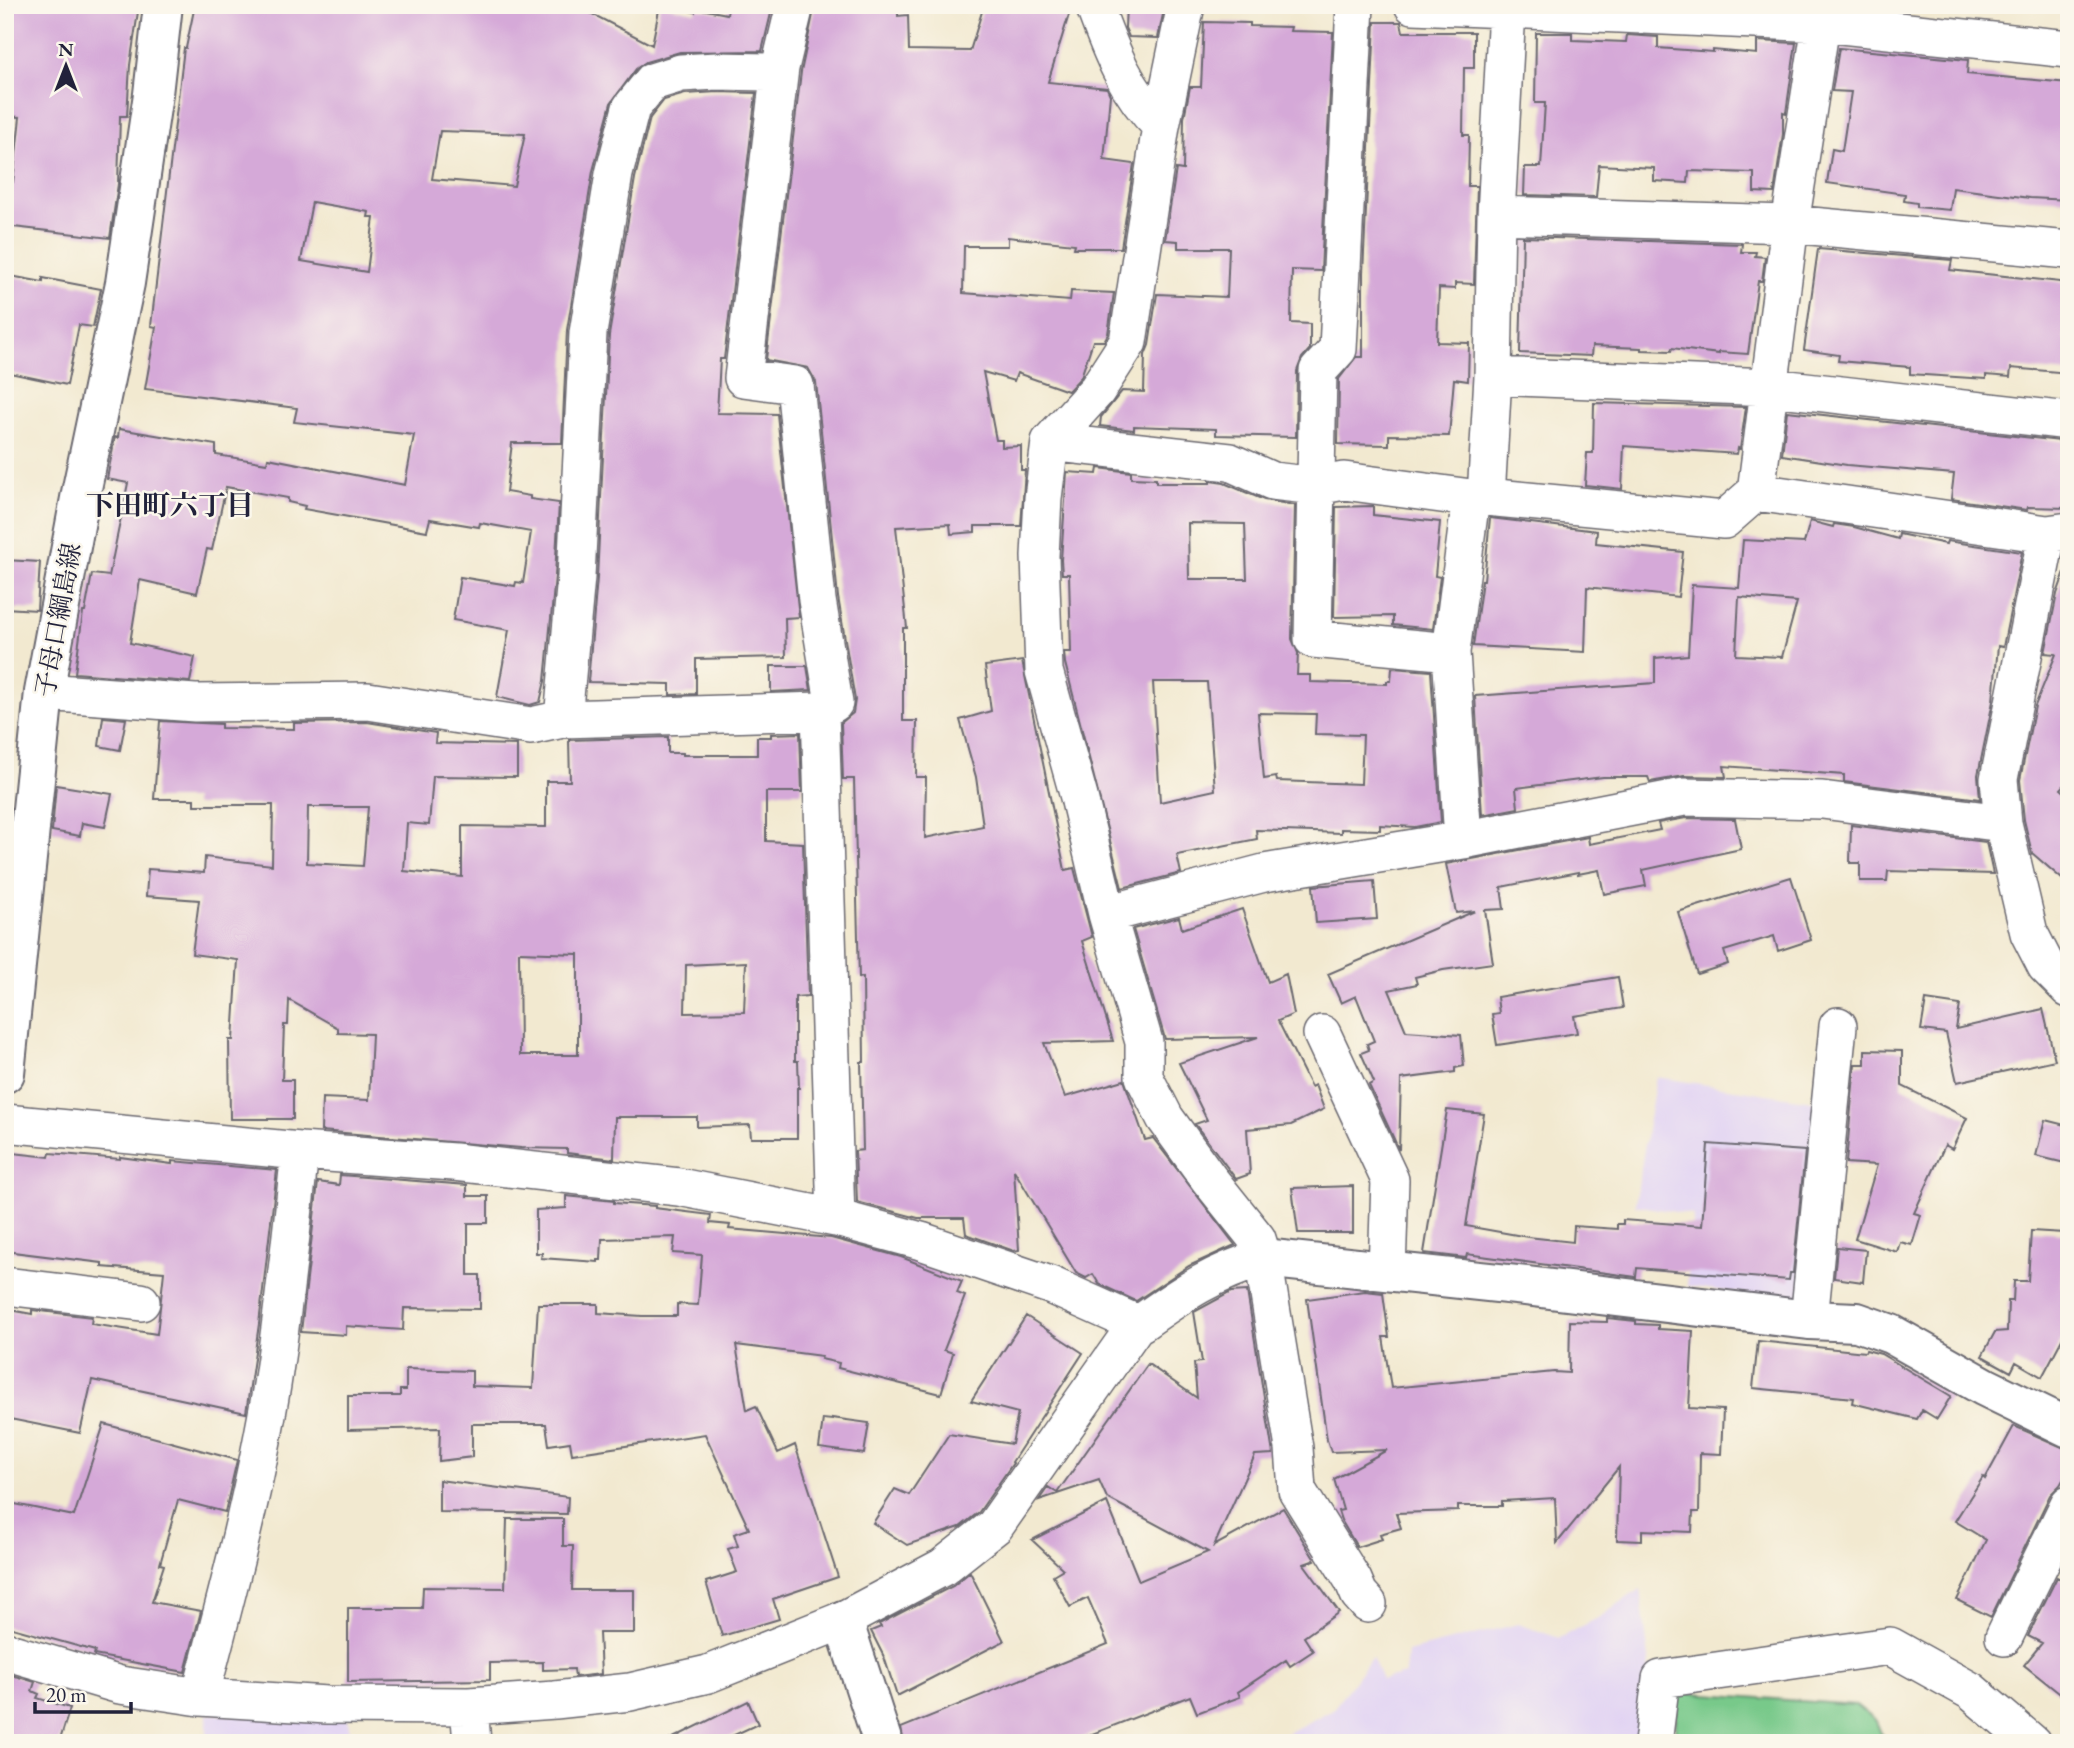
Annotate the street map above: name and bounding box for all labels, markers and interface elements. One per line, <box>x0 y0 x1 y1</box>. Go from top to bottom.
north arrow <box>32 32 102 102</box>
text: N <box>58 37 74 62</box>
district label: 下田町六丁目 <box>86 487 254 523</box>
street label: 子母口綱島線 <box>28 540 88 700</box>
scale bar <box>35 1671 131 1715</box>
text: 20 m <box>46 1681 87 1708</box>

